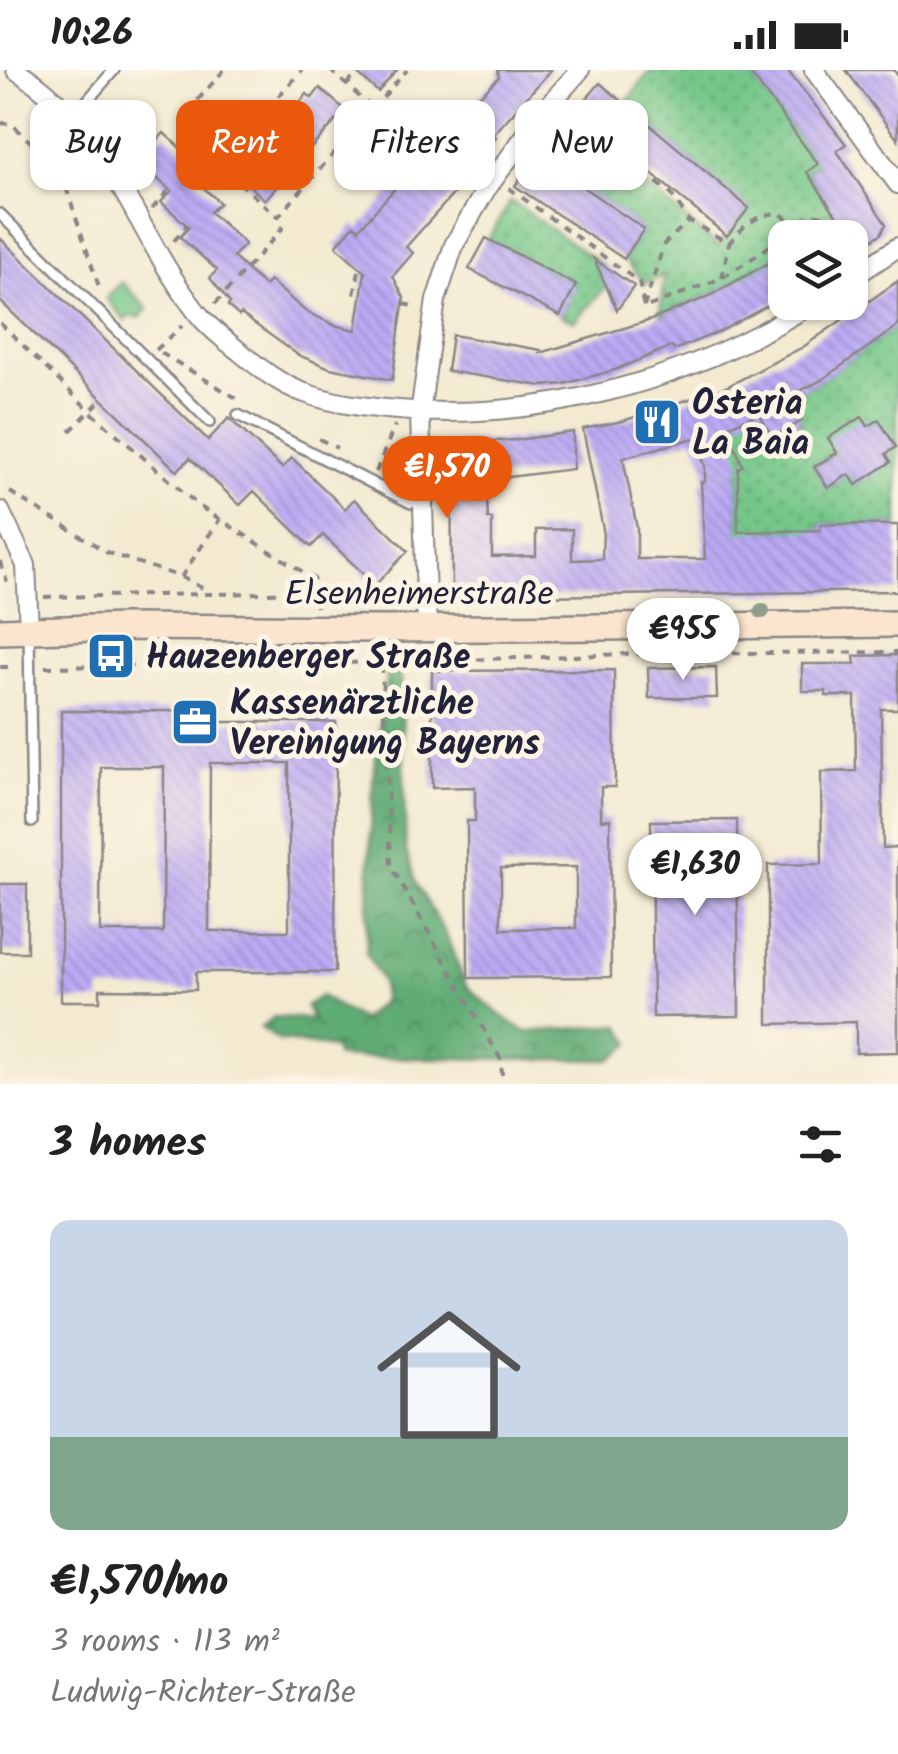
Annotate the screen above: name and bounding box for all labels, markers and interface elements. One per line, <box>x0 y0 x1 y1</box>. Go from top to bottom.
text: 10:26 <box>50 5 133 65</box>
chip: Buy <box>30 100 156 190</box>
chip: Rent <box>176 100 314 190</box>
chip: Filters <box>334 100 495 190</box>
chip: New <box>515 100 648 190</box>
map controls <box>768 220 868 320</box>
button: layers <box>768 220 868 320</box>
place label: Osteria La Baia <box>692 377 809 473</box>
restaurant icon: Osteria La Baia <box>631 396 683 448</box>
pin: €1,570 <box>366 436 528 521</box>
text: €1,570 <box>404 443 490 494</box>
street label: Elsenheimerstraße <box>284 568 554 624</box>
pin: €955 <box>624 598 742 683</box>
text: €955 <box>649 605 717 656</box>
bus stop icon: Hauzenberger Straße <box>85 630 137 682</box>
place label: Hauzenberger Straße <box>146 631 470 687</box>
place label: Kassenärztliche Vereinigung Bayerns <box>230 677 540 773</box>
office icon: Kassenärztliche Vereinigung Bayerns <box>169 696 221 748</box>
pin: €1,630 <box>614 833 776 918</box>
text: €1,630 <box>650 840 740 891</box>
text: 3 homes <box>50 1111 206 1178</box>
icon: filters <box>793 1117 848 1172</box>
icon: home <box>359 1285 539 1465</box>
text: €1,570/mo <box>50 1550 228 1617</box>
text: 3 rooms · 113 m² <box>50 1617 280 1668</box>
text: Ludwig-Richter-Straße <box>50 1668 356 1719</box>

